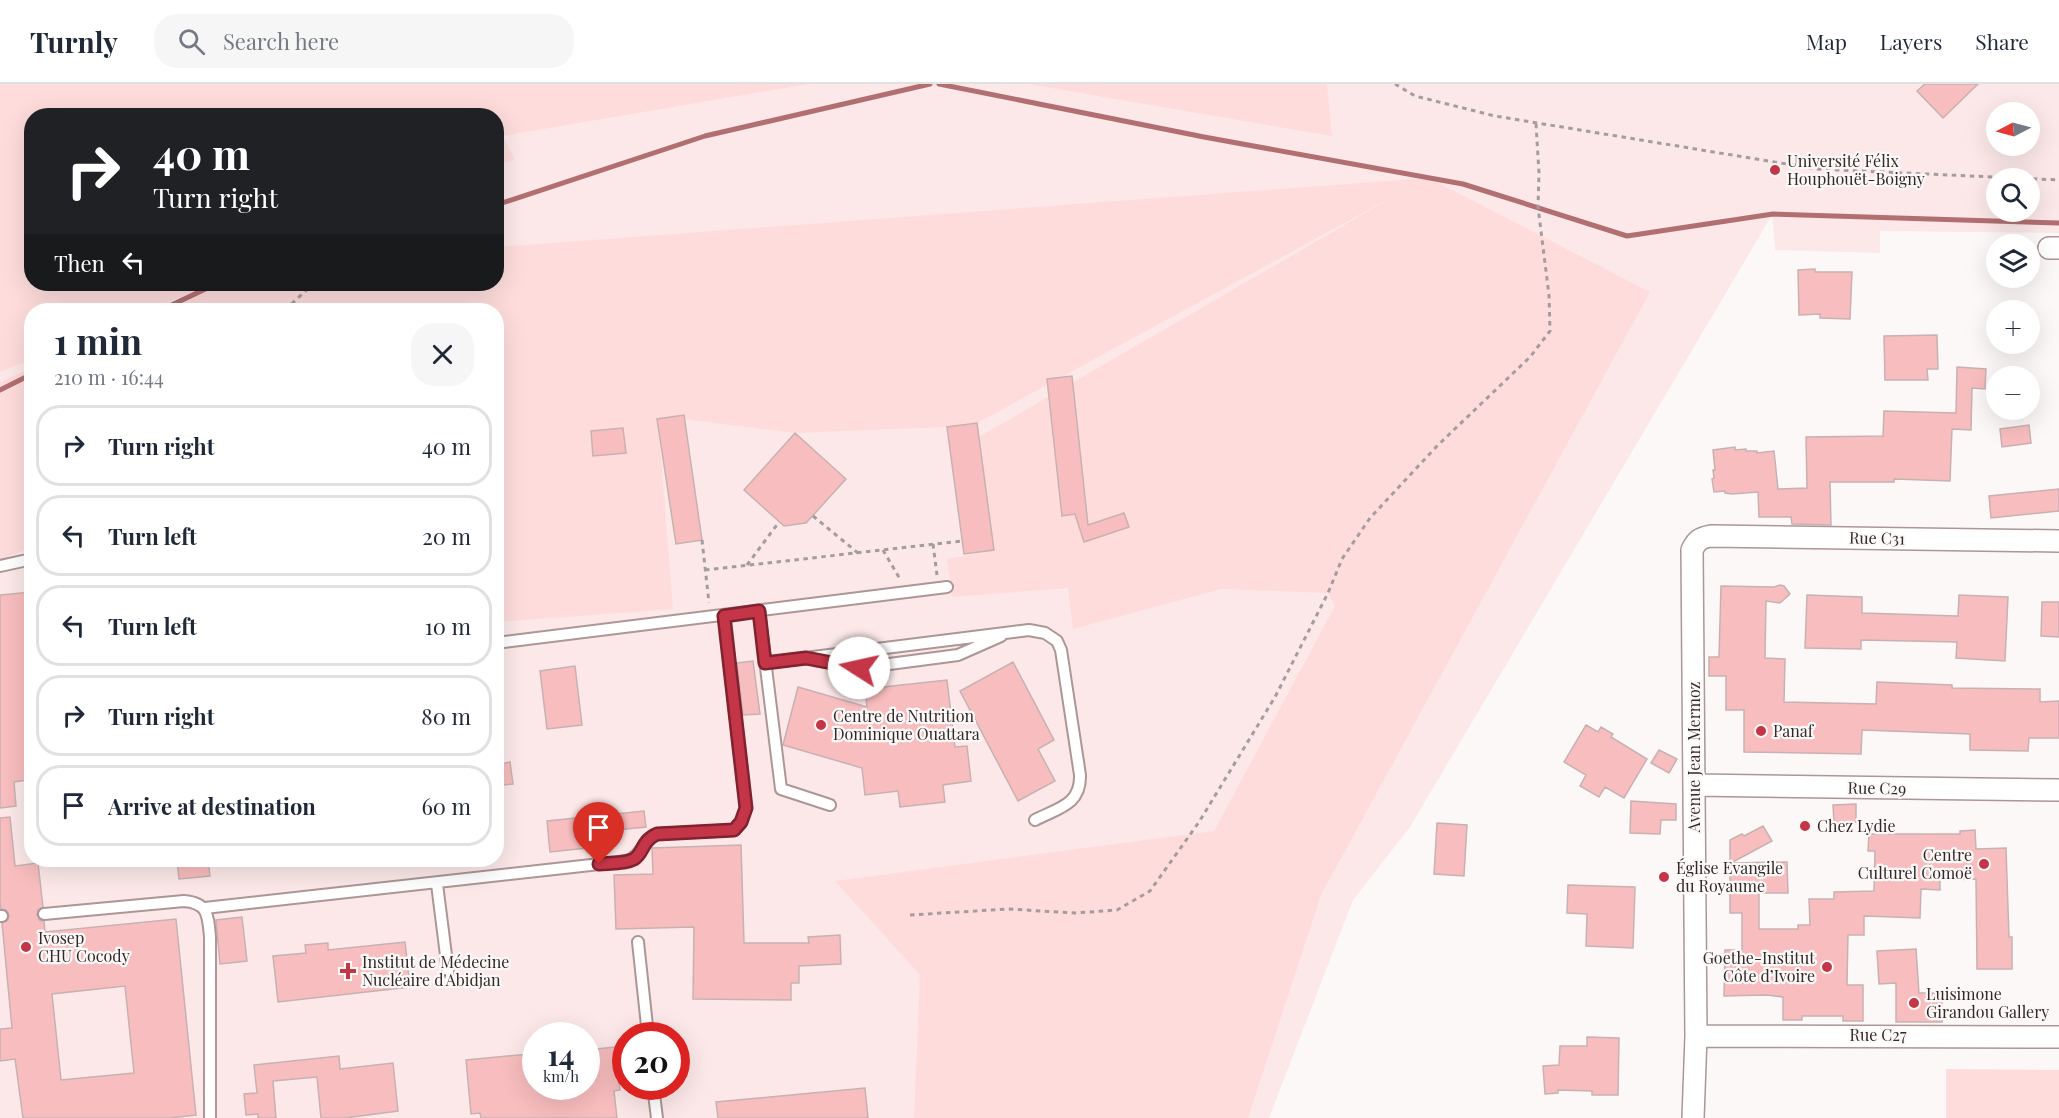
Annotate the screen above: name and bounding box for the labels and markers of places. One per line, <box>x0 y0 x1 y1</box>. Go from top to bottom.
place label: Université Félix Houphouët-Boigny <box>1787 150 1925 189</box>
marker: Université Félix Houphouët-Boigny <box>1768 163 1782 177</box>
place label: Centre de Nutrition Dominique Ouattara <box>833 705 980 744</box>
marker: Centre de Nutrition Dominique Ouattara <box>814 718 828 732</box>
place label: Panaf <box>1773 720 1815 741</box>
marker: Panaf <box>1754 724 1768 738</box>
pin <box>573 802 624 864</box>
place label: Chez Lydie <box>1817 815 1896 836</box>
marker: Chez Lydie <box>1798 819 1812 833</box>
place label: Centre Culturel Comoë <box>1858 844 1972 883</box>
place label: Église Evangile du Royaume <box>1676 857 1783 896</box>
marker: Centre Culturel Comoë <box>1977 857 1991 871</box>
marker: Église Evangile du Royaume <box>1657 870 1671 884</box>
place label: Ivosep CHU Cocody <box>38 927 130 966</box>
marker: Ivosep CHU Cocody <box>19 940 33 954</box>
place label: Goethe-Institut Côte d’Ivoire <box>1703 947 1815 986</box>
place label: Institut de Médecine Nucléaire d'Abidjan <box>362 951 509 990</box>
marker: Goethe-Institut Côte d’Ivoire <box>1820 960 1834 974</box>
marker: Institut de Médecine Nucléaire d'Abidjan <box>339 962 357 980</box>
place label: Luisimone Girandou Gallery <box>1926 983 2049 1022</box>
marker: Luisimone Girandou Gallery <box>1907 996 1921 1010</box>

